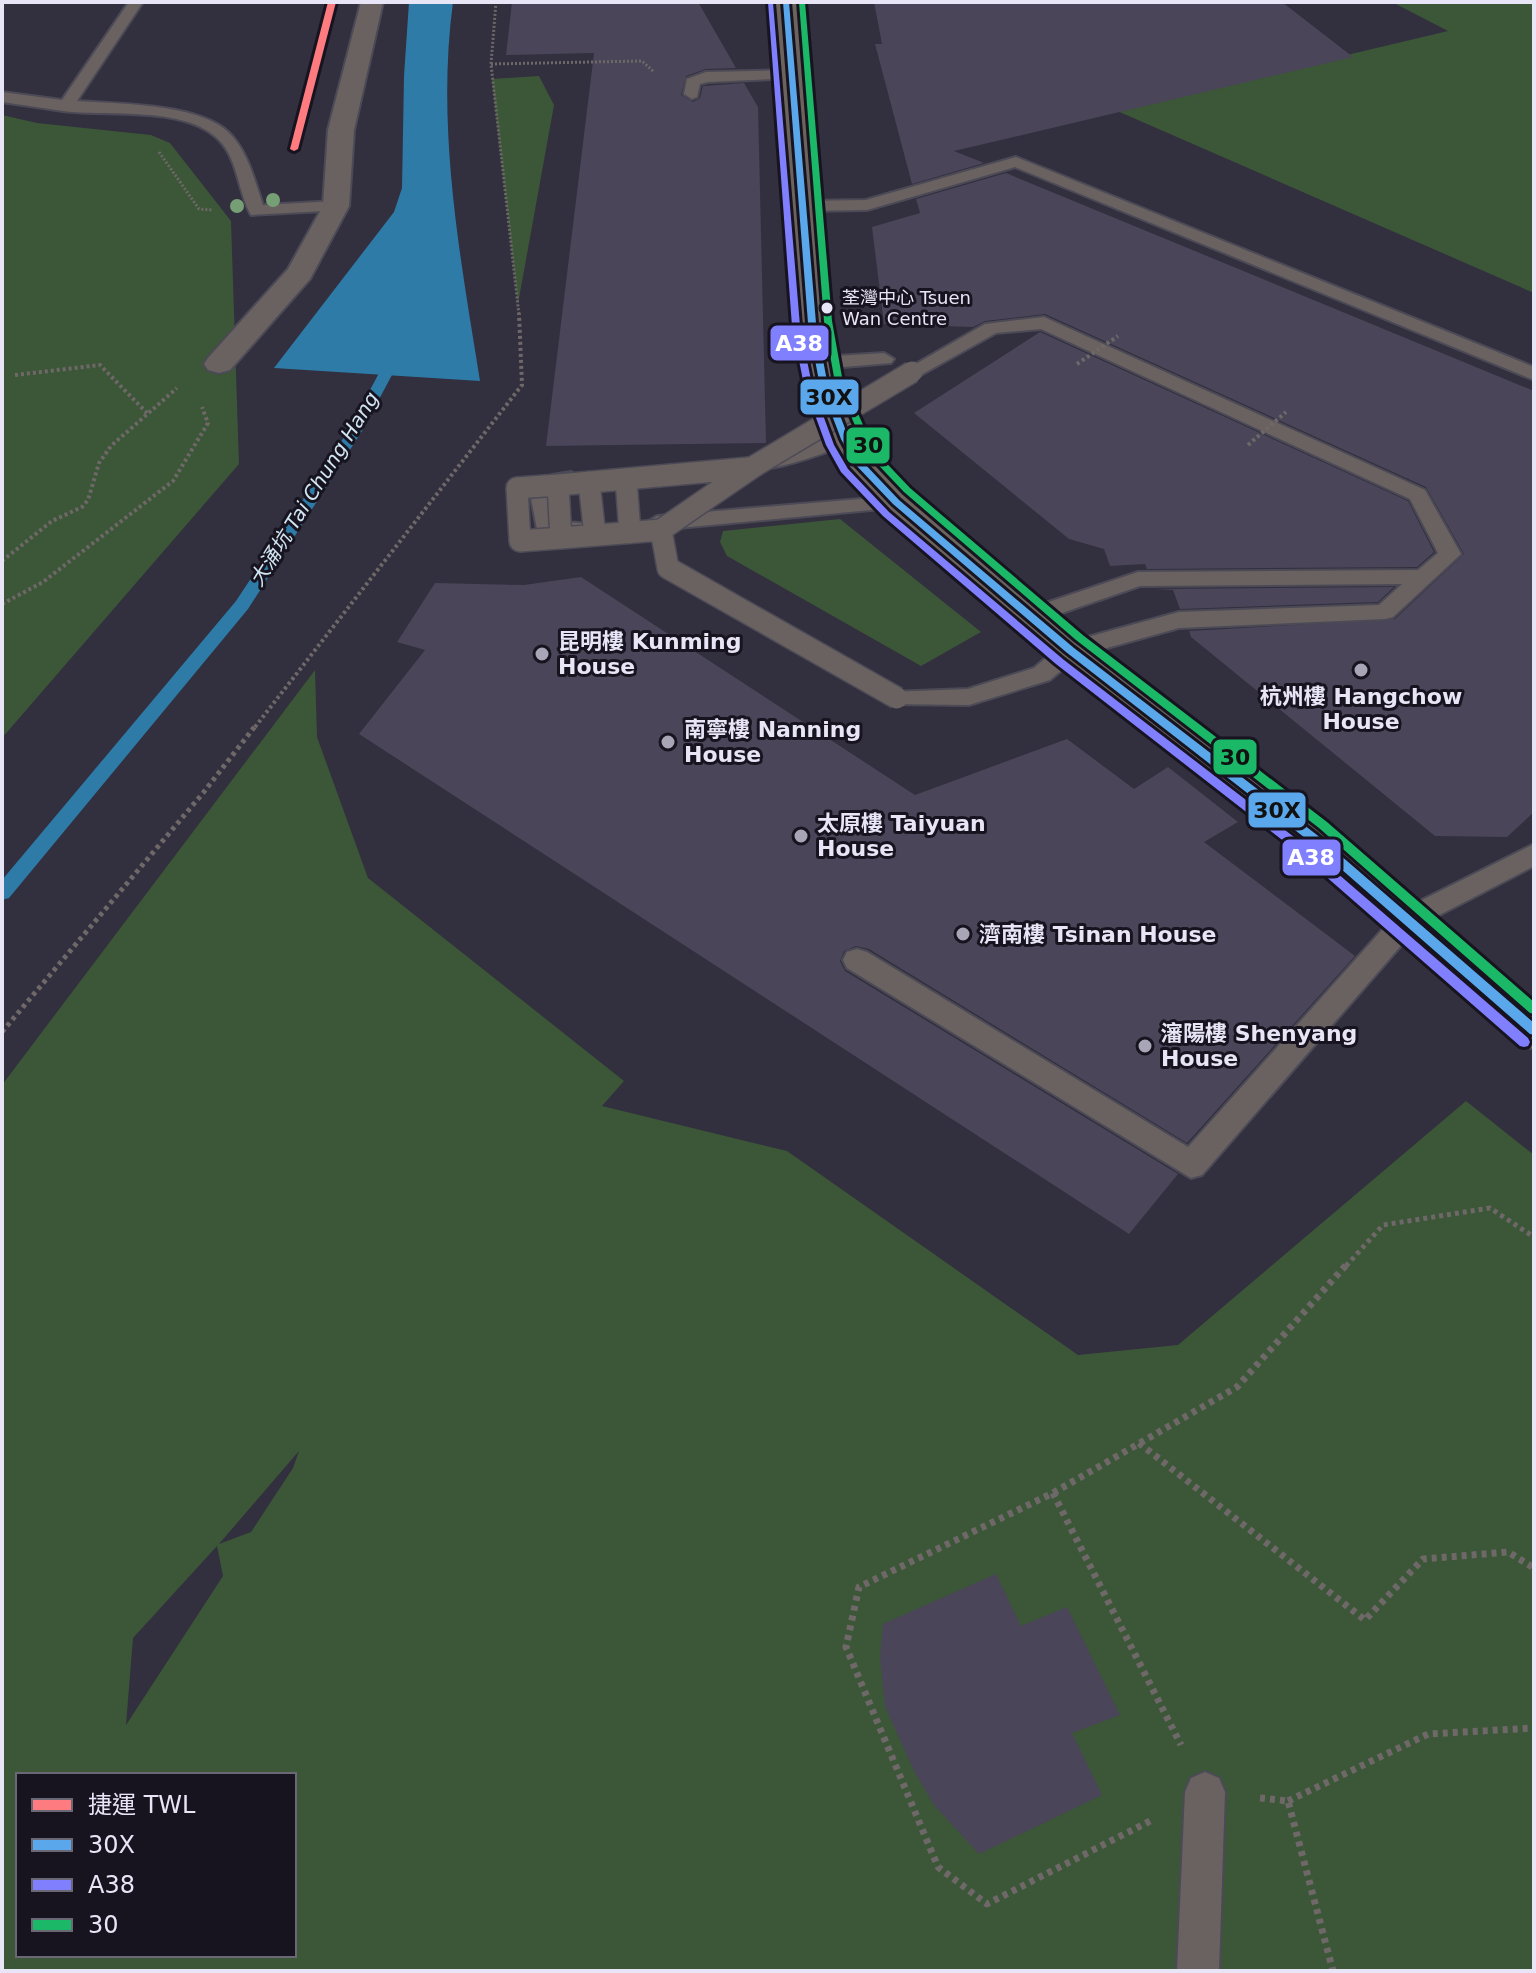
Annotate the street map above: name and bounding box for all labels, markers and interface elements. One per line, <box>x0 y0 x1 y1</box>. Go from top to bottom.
place label: 荃灣中心 Tsuen Wan Centre <box>842 287 971 329</box>
marker: 荃灣中心 Tsuen Wan Centre <box>819 300 835 316</box>
line badge: A38 <box>769 324 830 362</box>
text: A38 <box>775 331 823 356</box>
line badge: 30X <box>799 378 860 416</box>
text: 30X <box>805 385 853 410</box>
water label: 大涌坑 Tai Chung Hang <box>244 388 384 590</box>
line badge: 30 <box>845 426 891 465</box>
text: 30 <box>853 433 883 458</box>
place label: 昆明樓 Kunming House <box>558 629 742 679</box>
marker: 昆明樓 Kunming House <box>533 645 551 663</box>
marker: 杭州樓 Hangchow House <box>1352 661 1370 679</box>
place label: 杭州樓 Hangchow House <box>1260 684 1462 734</box>
place label: 南寧樓 Nanning House <box>684 717 861 767</box>
marker: 南寧樓 Nanning House <box>659 733 677 751</box>
line badge: 30 <box>1212 738 1258 776</box>
text: 30 <box>1220 745 1250 770</box>
line badge: 30X <box>1247 791 1307 829</box>
text: 30X <box>1253 798 1301 823</box>
place label: 太原樓 Taiyuan House <box>817 811 986 861</box>
marker: 太原樓 Taiyuan House <box>792 827 810 845</box>
line badge: A38 <box>1281 838 1342 877</box>
text: A38 <box>1287 845 1335 870</box>
place label: 濟南樓 Tsinan House <box>979 922 1216 947</box>
marker: 濟南樓 Tsinan House <box>954 925 972 943</box>
place label: 瀋陽樓 Shenyang House <box>1161 1021 1357 1071</box>
marker: 瀋陽樓 Shenyang House <box>1136 1037 1154 1055</box>
legend <box>16 1773 296 1957</box>
text: 捷運 TWL <box>88 1791 196 1819</box>
text: 30X <box>88 1831 135 1859</box>
text: A38 <box>88 1871 135 1899</box>
text: 30 <box>88 1911 119 1939</box>

